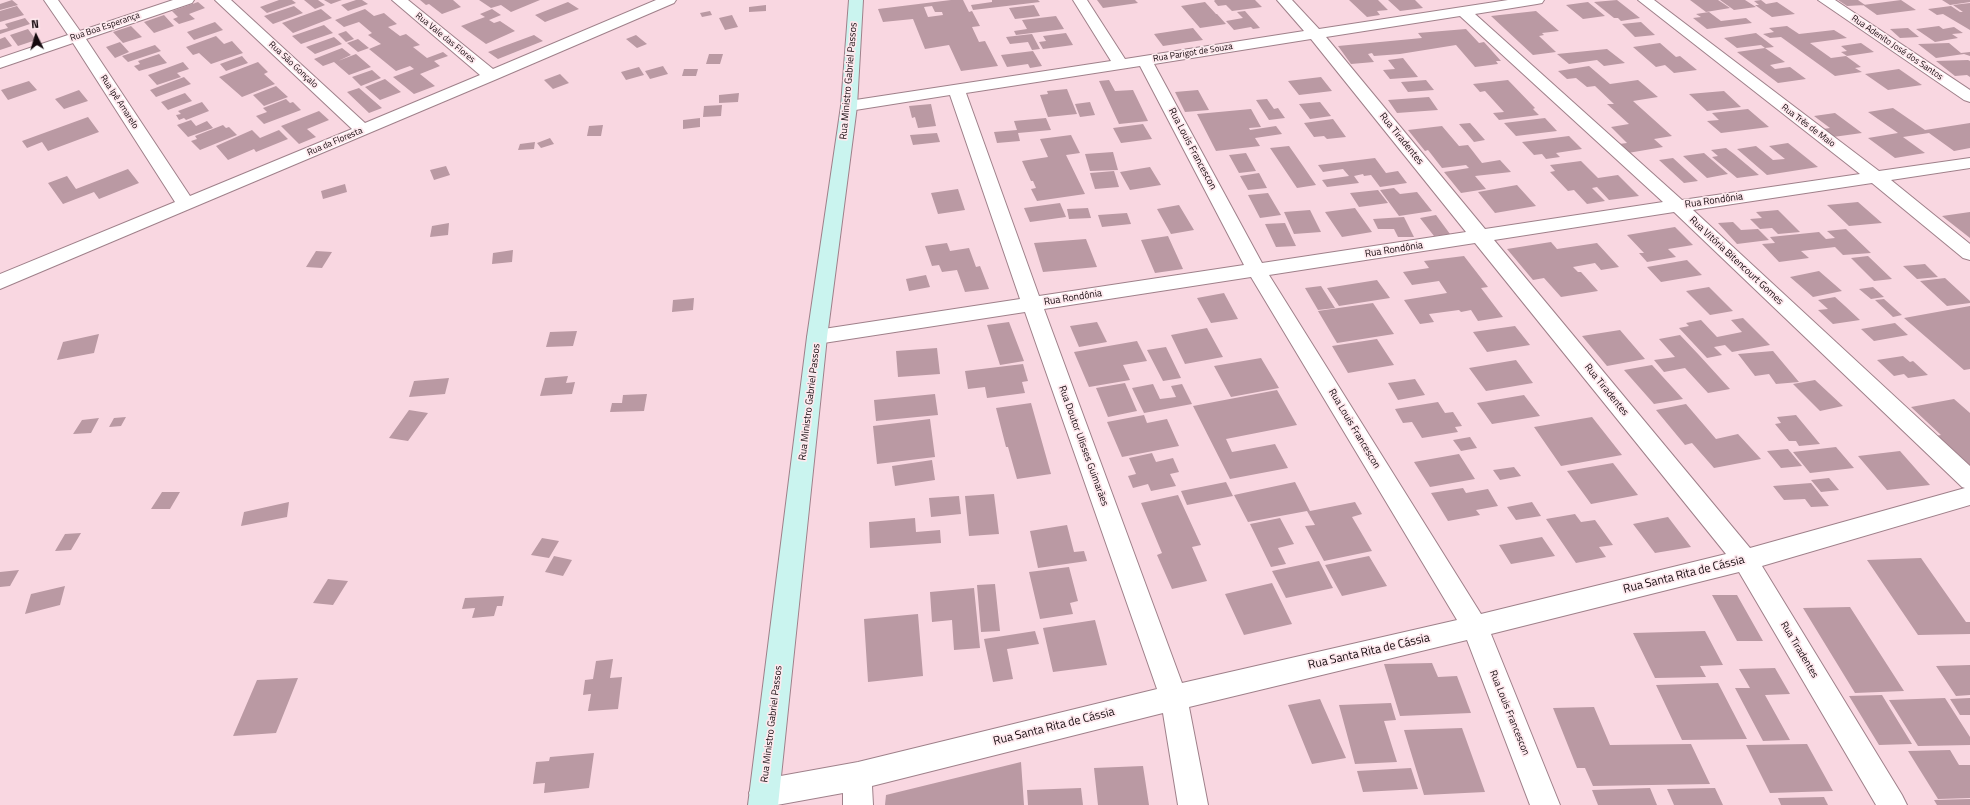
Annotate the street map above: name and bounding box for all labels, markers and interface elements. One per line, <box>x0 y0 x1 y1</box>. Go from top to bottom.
street label: Rua Boa Esperança <box>69 10 141 44</box>
street label: Rua Vale das Flores <box>413 11 477 65</box>
street label: Rua Adenito José dos Santos <box>1849 13 1945 83</box>
north arrow <box>16 16 56 56</box>
text: N <box>30 16 39 32</box>
street label: Rua Ministro Gabriel Passos <box>838 22 860 140</box>
street label: Rua São Gonçalo <box>266 39 320 91</box>
street label: Rua Parigot de Souza <box>1152 41 1234 65</box>
street label: Rua Ipê Amarelo <box>98 73 140 131</box>
street label: Rua Três de Maio <box>1779 102 1837 150</box>
street label: Rua Louis Francescon <box>1165 106 1219 192</box>
street label: Rua Tiradentes <box>1376 111 1426 167</box>
street label: Rua da Floresta <box>306 125 364 159</box>
street label: Rua Rondônia <box>1684 191 1744 211</box>
street label: Rua Vitória Bitencourt Gomes <box>1687 214 1785 308</box>
street label: Rua Rondônia <box>1364 239 1424 261</box>
street label: Rua Rondônia <box>1043 287 1103 309</box>
street label: Rua Ministro Gabriel Passos <box>797 343 823 461</box>
street label: Rua Tiradentes <box>1581 362 1631 418</box>
street label: Rua Doutor Ulisses Guimarães <box>1056 384 1110 508</box>
street label: Rua Louis Francescon <box>1325 387 1383 471</box>
street label: Rua Santa Rita de Cássia <box>1622 553 1746 597</box>
street label: Rua Tiradentes <box>1778 620 1820 680</box>
street label: Rua Santa Rita de Cássia <box>1307 631 1431 673</box>
street label: Rua Ministro Gabriel Passos <box>759 665 785 783</box>
street label: Rua Louis Francescon <box>1486 669 1532 757</box>
street label: Rua Santa Rita de Cássia <box>992 705 1116 749</box>

